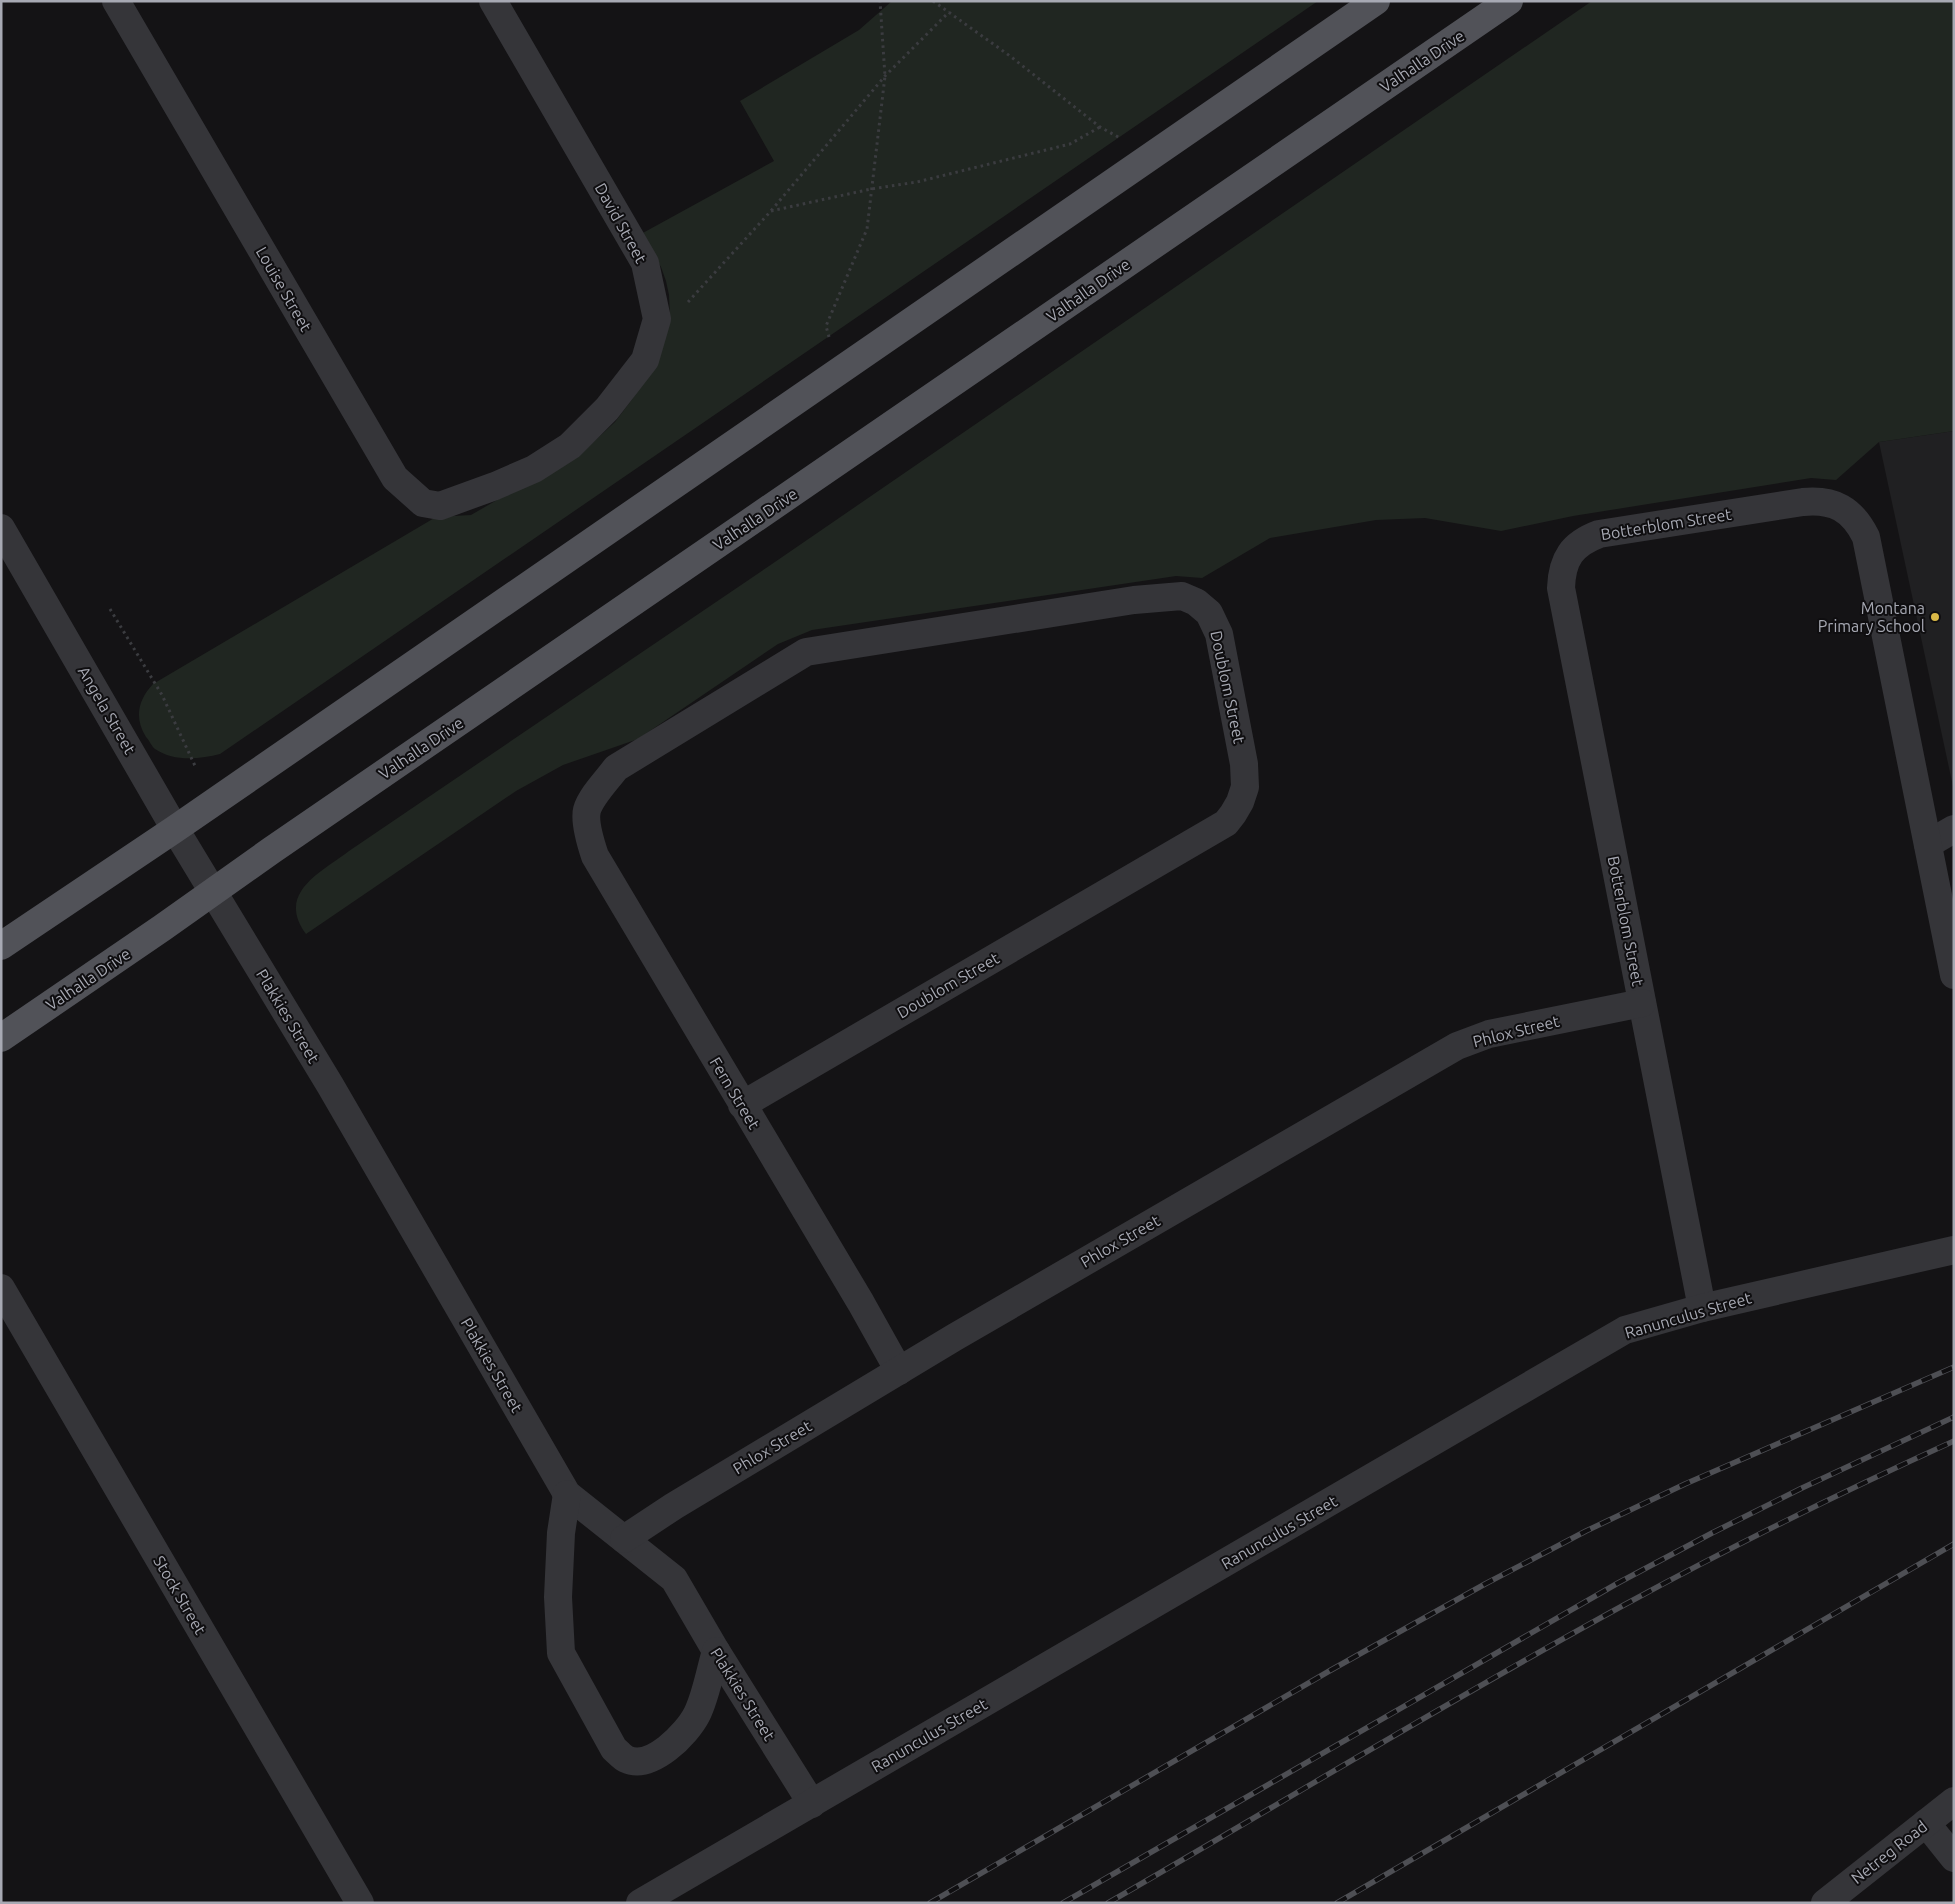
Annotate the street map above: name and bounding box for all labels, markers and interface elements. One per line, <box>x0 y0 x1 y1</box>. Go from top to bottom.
street label: Valhalla Drive <box>1376 26 1468 96</box>
street label: David Street <box>592 180 651 267</box>
street label: Louise Street <box>253 244 316 335</box>
street label: Valhalla Drive <box>1043 255 1133 325</box>
street label: Valhalla Drive <box>709 484 801 554</box>
street label: Botterblom Street <box>1599 505 1733 543</box>
place label: Montana Primary School <box>1818 599 1925 635</box>
marker: Montana Primary School <box>1929 611 1941 623</box>
street label: Doublom Street <box>1207 629 1249 746</box>
street label: Angela Street <box>75 663 140 758</box>
street label: Valhalla Drive <box>375 713 467 783</box>
street label: Botterblom Street <box>1605 854 1648 988</box>
street label: Valhalla Drive <box>42 944 134 1014</box>
street label: Doublom Street <box>894 948 1003 1022</box>
street label: Plakkies Street <box>253 966 323 1067</box>
street label: Phlox Street <box>1471 1011 1562 1050</box>
street label: Fern Street <box>706 1054 764 1133</box>
street label: Phlox Street <box>1077 1211 1163 1271</box>
street label: Ranunculus Street <box>1623 1288 1754 1342</box>
street label: Plakkies Street <box>458 1315 527 1416</box>
street label: Phlox Street <box>729 1416 815 1478</box>
street label: Ranunculus Street <box>1218 1491 1341 1572</box>
street label: Stock Street <box>150 1552 210 1638</box>
street label: Plakkies Street <box>707 1644 779 1744</box>
street label: Ranunculus Street <box>868 1694 991 1775</box>
street label: Netreg Road <box>1848 1817 1930 1887</box>

